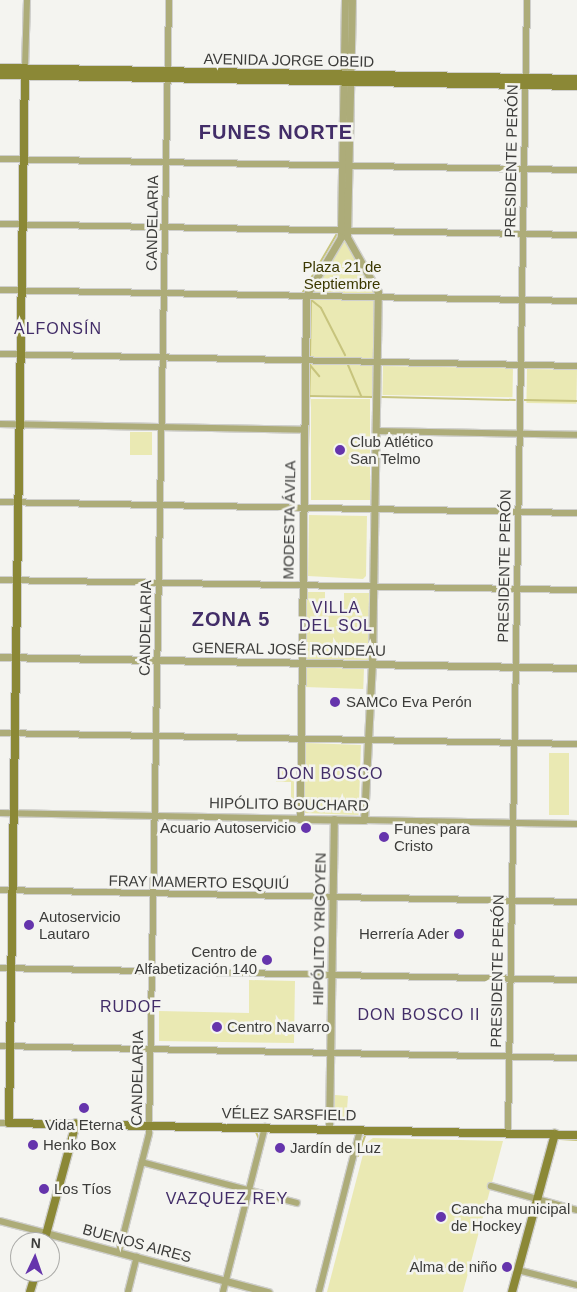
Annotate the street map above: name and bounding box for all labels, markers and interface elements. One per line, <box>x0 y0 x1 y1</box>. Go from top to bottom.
street label: AVENIDA JORGE OBEID <box>203 50 375 70</box>
street label: PRESIDENTE PERÓN <box>501 84 521 238</box>
district label: FUNES NORTE <box>197 120 355 144</box>
street label: CANDELARIA <box>142 175 162 271</box>
park label: Plaza 21 de Septiembre <box>302 257 382 292</box>
district label: ALFONSÍN <box>13 319 103 339</box>
place label: Club Atlético San Telmo <box>350 432 434 467</box>
marker: Club Atlético San Telmo <box>334 444 346 456</box>
street label: MODESTA ÁVILA <box>279 460 299 580</box>
street label: PRESIDENTE PERÓN <box>494 489 514 643</box>
street label: CANDELARIA <box>135 580 155 676</box>
district label: VILLA DEL SOL <box>298 598 374 636</box>
district label: ZONA 5 <box>191 607 271 631</box>
street label: GENERAL JOSÉ RONDEAU <box>192 638 386 660</box>
place label: SAMCo Eva Perón <box>346 693 472 711</box>
marker: SAMCo Eva Perón <box>328 695 342 709</box>
district label: DON BOSCO <box>275 764 385 784</box>
street label: HIPÓLITO BOUCHARD <box>209 794 369 814</box>
place label: Acuario Autoservicio <box>159 819 296 837</box>
place label: Funes para Cristo <box>394 819 470 854</box>
marker: Acuario Autoservicio <box>300 822 312 834</box>
marker: Funes para Cristo <box>378 831 390 843</box>
street label: HIPÓLITO YRIGOYEN <box>309 852 329 1006</box>
street label: FRAY MAMERTO ESQUIÚ <box>108 871 290 893</box>
street label: PRESIDENTE PERÓN <box>487 894 507 1048</box>
place label: Autoservicio Lautaro <box>39 907 121 942</box>
marker: Autoservicio Lautaro <box>23 919 35 931</box>
place label: Herrería Ader <box>358 925 449 943</box>
marker: Herrería Ader <box>453 928 465 940</box>
place label: Centro de Alfabetización 140 <box>134 942 257 977</box>
marker: Centro de Alfabetización 140 <box>261 954 273 966</box>
district label: RUDOF <box>99 997 163 1017</box>
district label: DON BOSCO II <box>356 1005 482 1025</box>
place label: Centro Navarro <box>227 1018 330 1036</box>
marker: Centro Navarro <box>211 1021 223 1033</box>
street label: CANDELARIA <box>127 1030 147 1126</box>
marker: Vida Eterna <box>78 1102 90 1114</box>
street label: VÉLEZ SARSFIELD <box>221 1104 357 1124</box>
place label: Vida Eterna <box>45 1116 123 1134</box>
place label: Henko Box <box>43 1136 116 1154</box>
marker: Henko Box <box>27 1139 39 1151</box>
place label: Jardín de Luz <box>290 1139 381 1157</box>
marker: Jardín de Luz <box>274 1142 286 1154</box>
place label: Los Tíos <box>54 1180 112 1198</box>
marker: Los Tíos <box>38 1183 50 1195</box>
district label: VAZQUEZ REY <box>164 1189 290 1209</box>
place label: Cancha municipal de Hockey <box>451 1199 570 1234</box>
marker: Cancha municipal de Hockey <box>435 1211 447 1223</box>
street label: BUENOS AIRES <box>80 1220 194 1266</box>
north arrow <box>10 1232 60 1282</box>
text: N <box>30 1235 41 1251</box>
place label: Alma de niño <box>409 1258 497 1276</box>
marker: Alma de niño <box>501 1261 513 1273</box>

